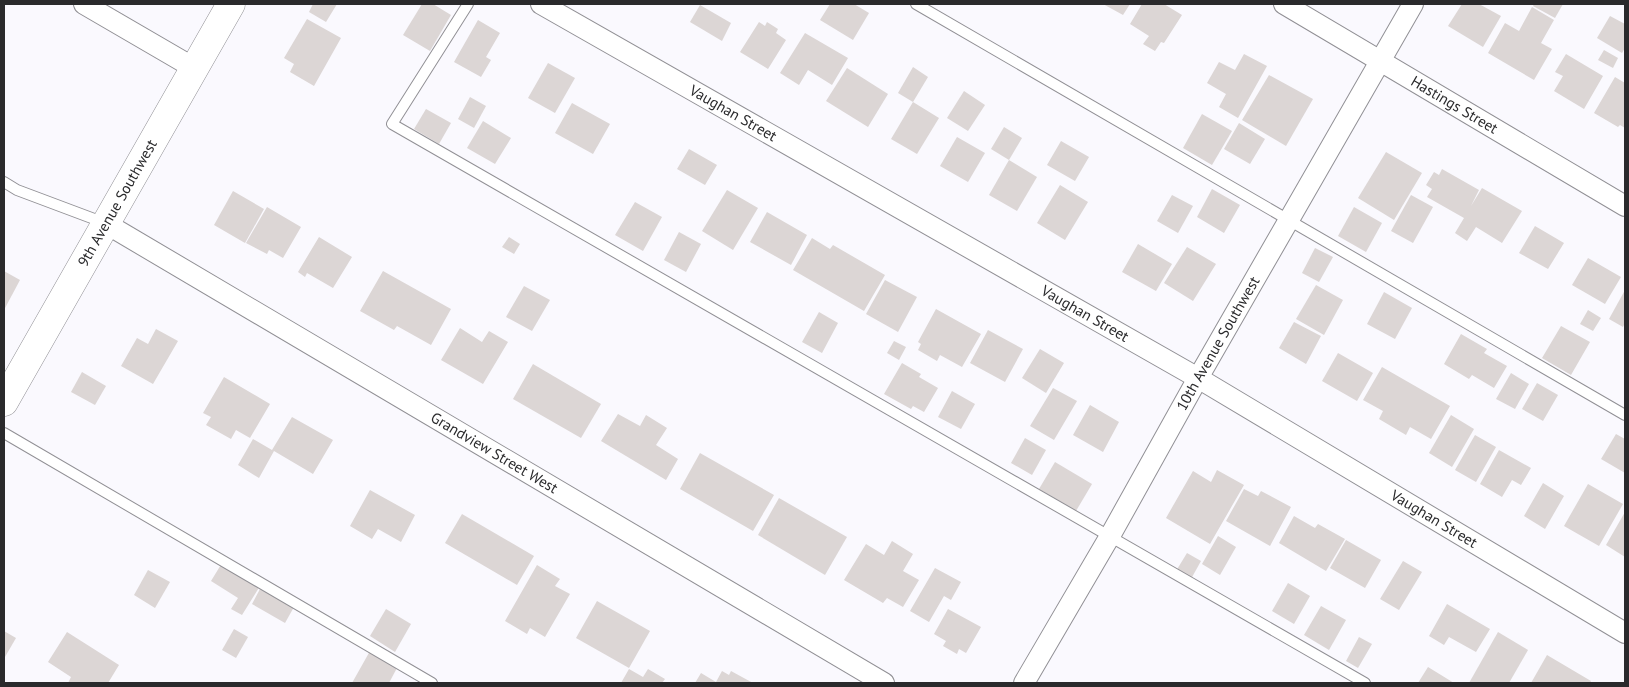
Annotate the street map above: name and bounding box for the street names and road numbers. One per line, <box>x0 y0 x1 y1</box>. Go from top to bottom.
street label: Hastings Street <box>1408 71 1502 138</box>
street label: Vaughan Street <box>685 80 780 145</box>
street label: 9th Avenue Southwest <box>73 136 161 270</box>
street label: 10th Avenue Southwest <box>1172 273 1263 414</box>
street label: Vaughan Street <box>1037 280 1132 346</box>
street label: Grandview Street West <box>427 408 561 497</box>
street label: Vaughan Street <box>1387 485 1481 552</box>

